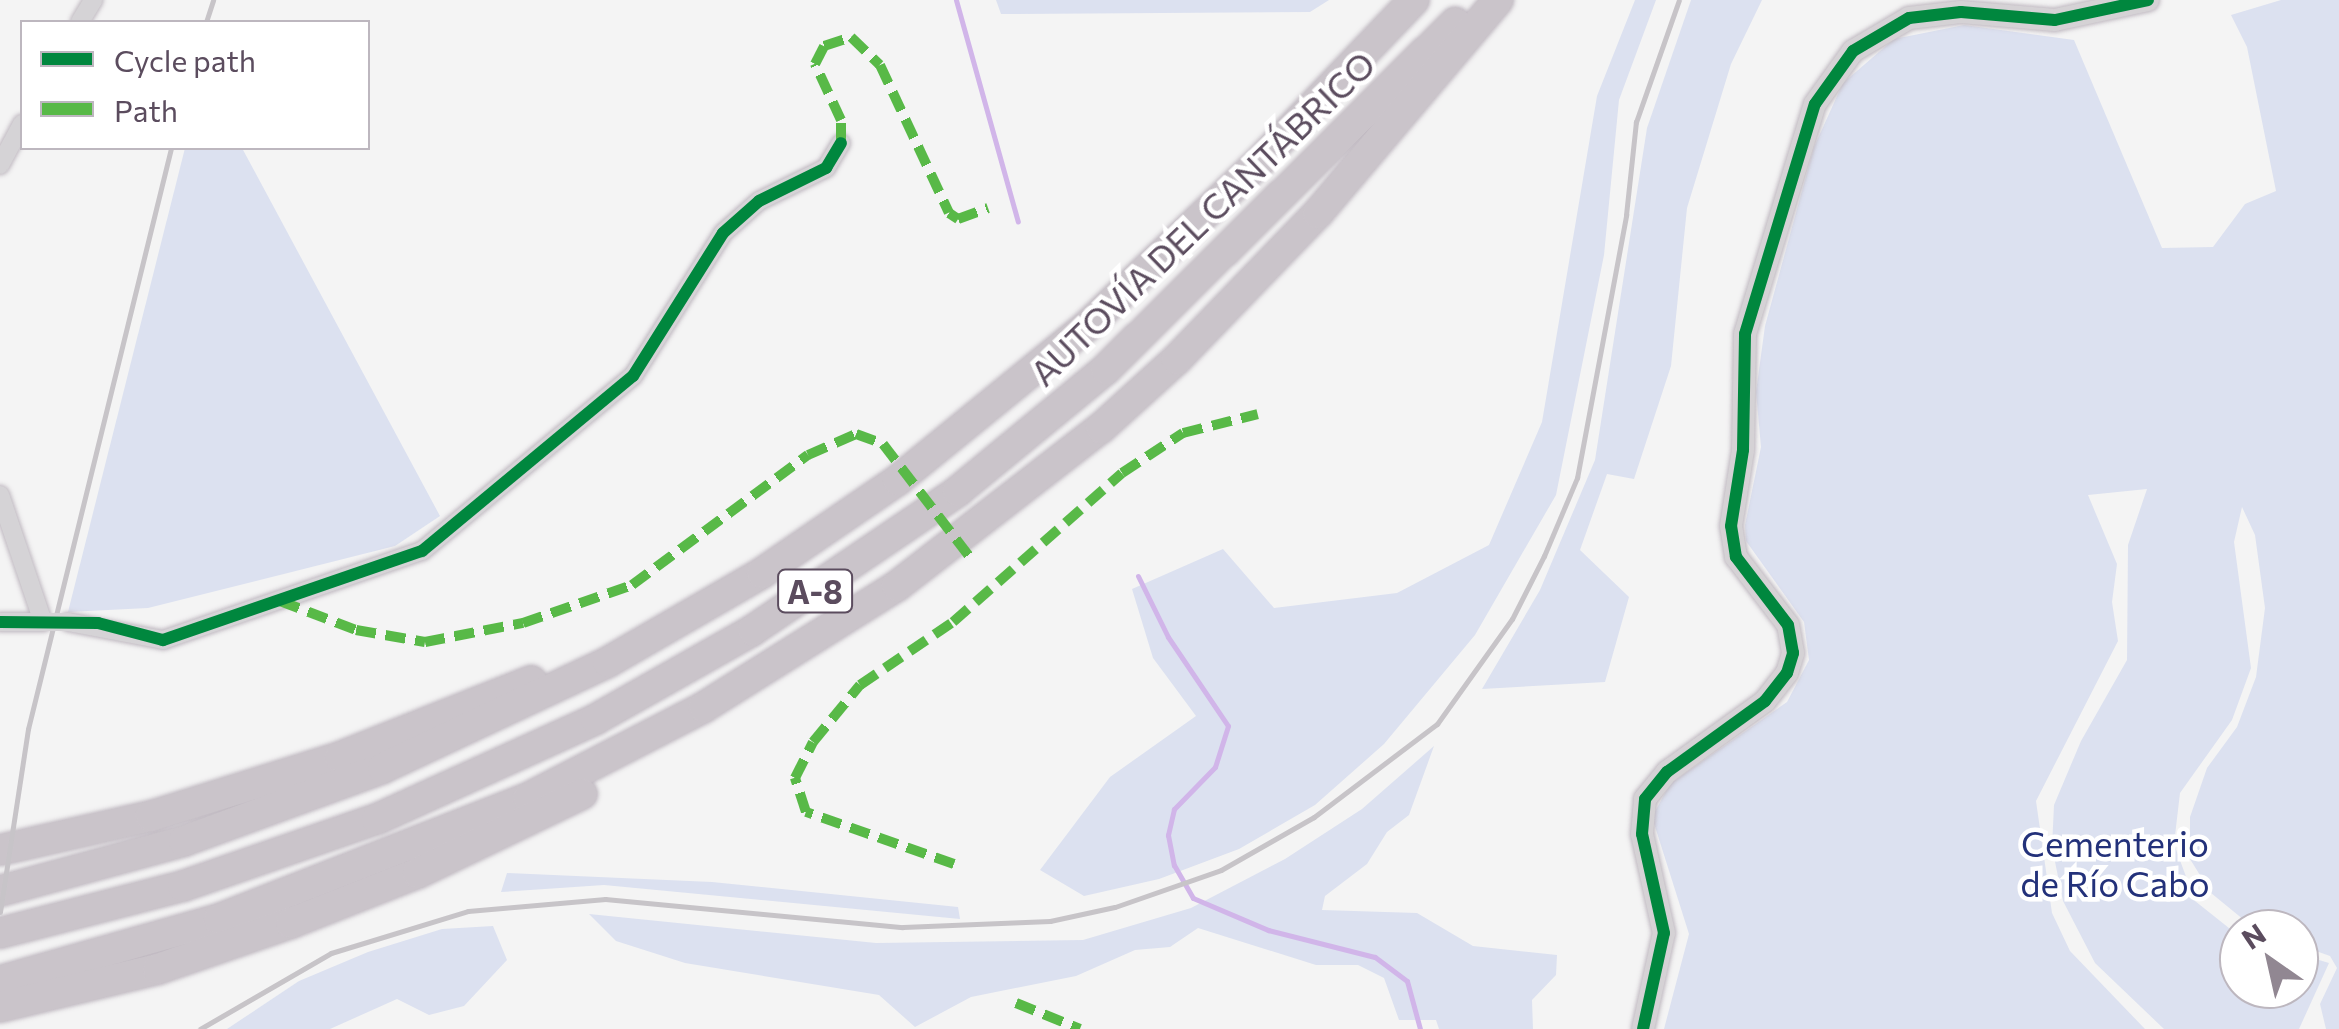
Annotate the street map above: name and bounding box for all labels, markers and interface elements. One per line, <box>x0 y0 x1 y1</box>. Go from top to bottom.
legend <box>20 20 370 150</box>
text: Cycle path <box>114 41 256 78</box>
street label: AUTOVÍA DEL CANTÁBRICO <box>1021 42 1383 394</box>
text: Path <box>114 91 178 128</box>
road number: A-8 <box>775 564 855 618</box>
park label: Cementerio de Río Cabo <box>2020 822 2210 904</box>
north arrow <box>2219 909 2319 1009</box>
text: N <box>2235 916 2272 956</box>

